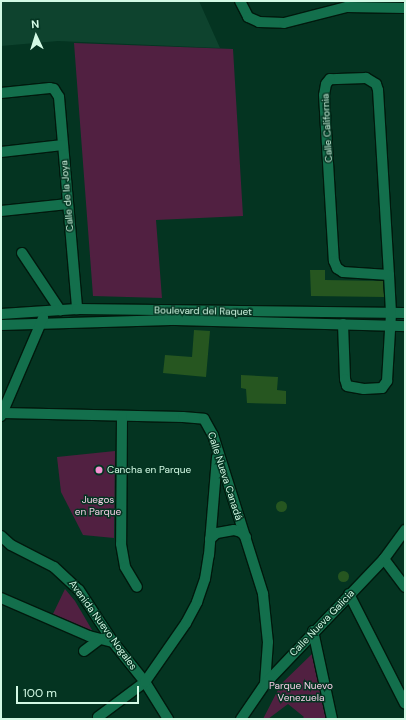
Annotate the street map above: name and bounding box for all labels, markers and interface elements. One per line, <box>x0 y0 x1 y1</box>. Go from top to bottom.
north arrow <box>16 16 56 56</box>
text: N <box>31 17 40 31</box>
street label: Calle California <box>319 93 335 163</box>
street label: Calle de la Joya <box>58 160 76 232</box>
street label: Boulevard del Raquet <box>154 304 252 318</box>
street label: Calle Nueva Canadá <box>205 430 245 522</box>
place label: Cancha en Parque <box>107 464 191 476</box>
marker: Cancha en Parque <box>94 465 104 475</box>
park label: Juegos en Parque <box>75 493 121 516</box>
street label: Avenida Nuevo Nogales <box>67 578 139 672</box>
street label: Calle Nueva Galicia <box>287 587 357 659</box>
scale bar <box>18 678 141 704</box>
park label: Parque Nuevo Venezuela <box>269 679 333 702</box>
text: 100 m <box>23 685 57 701</box>

